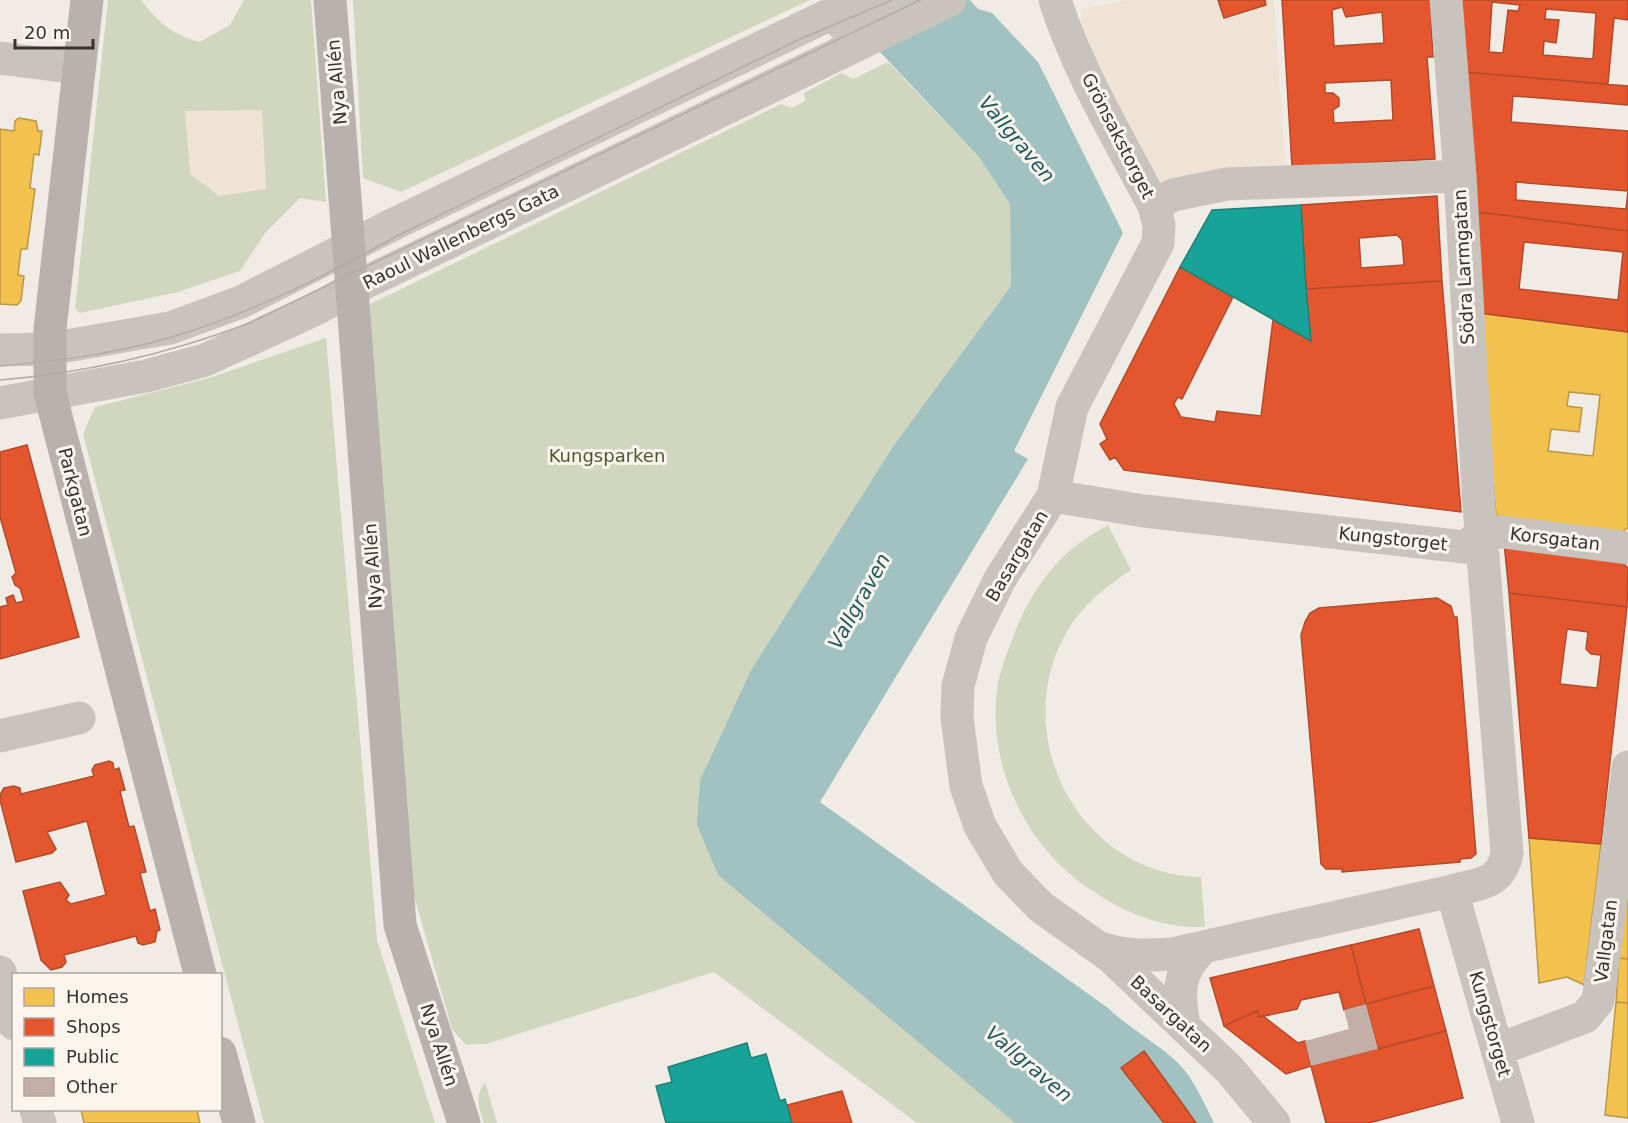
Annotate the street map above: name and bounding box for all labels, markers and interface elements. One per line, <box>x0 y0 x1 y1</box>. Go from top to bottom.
scale bar <box>15 12 93 50</box>
text: 20 m <box>24 22 70 43</box>
street label: Nya Allén <box>322 38 351 126</box>
street label: Grönsakstorget <box>1078 69 1159 202</box>
water label: Vallgraven <box>974 91 1060 187</box>
street label: Raoul Wallenbergs Gata <box>359 180 562 293</box>
street label: Södra Larmgatan <box>1449 189 1478 345</box>
street label: Parkgatan <box>54 445 97 538</box>
park label: Kungsparken <box>549 445 665 466</box>
street label: Basargatan <box>981 506 1052 605</box>
street label: Kungstorget <box>1338 522 1448 555</box>
street label: Nya Allén <box>359 523 386 609</box>
street label: Korsgatan <box>1509 523 1601 554</box>
water label: Vallgraven <box>823 549 895 653</box>
street label: Vallgatan <box>1590 898 1621 984</box>
street label: Kungstorget <box>1465 968 1516 1079</box>
street label: Basargatan <box>1127 971 1216 1056</box>
legend <box>12 973 222 1111</box>
text: Homes <box>66 986 129 1007</box>
street label: Nya Allén <box>416 1001 463 1089</box>
text: Shops <box>66 1016 121 1037</box>
water label: Vallgraven <box>981 1021 1077 1107</box>
text: Public <box>66 1046 119 1067</box>
text: Other <box>66 1076 118 1097</box>

